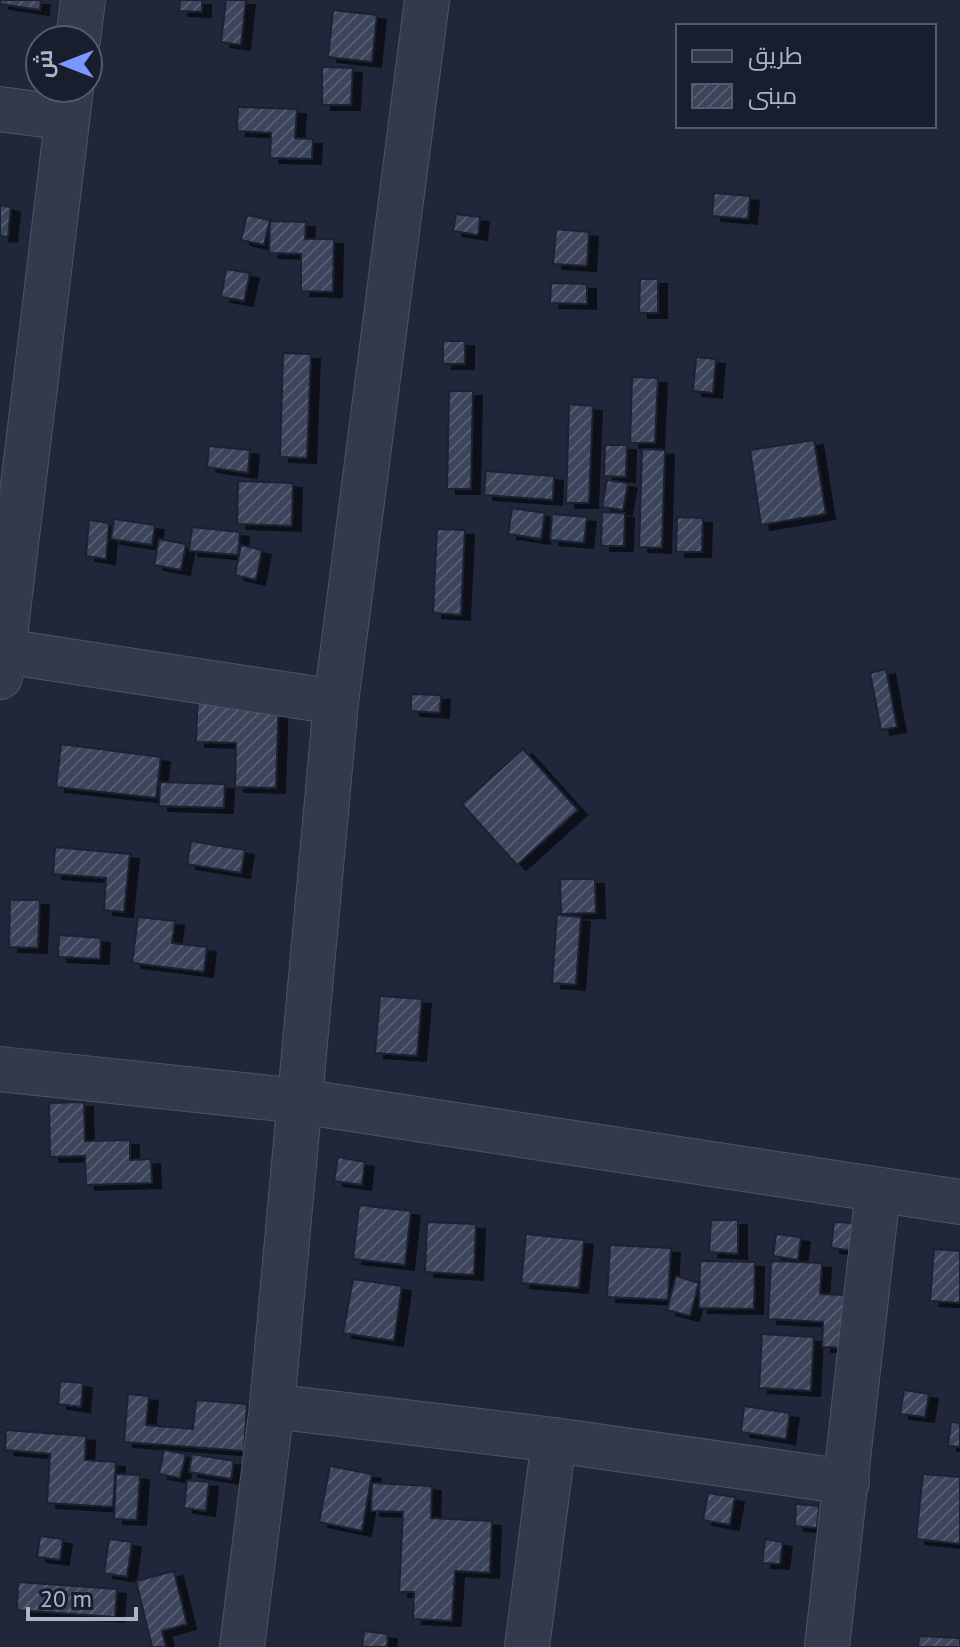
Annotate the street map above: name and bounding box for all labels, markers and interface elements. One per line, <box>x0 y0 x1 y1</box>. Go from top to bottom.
north arrow <box>24 24 104 104</box>
legend <box>676 24 936 128</box>
text: طريق <box>748 40 803 71</box>
text: ش <box>30 50 58 78</box>
text: مبنى <box>748 80 797 111</box>
scale bar <box>28 1571 136 1621</box>
text: 20 m <box>40 1583 92 1614</box>

